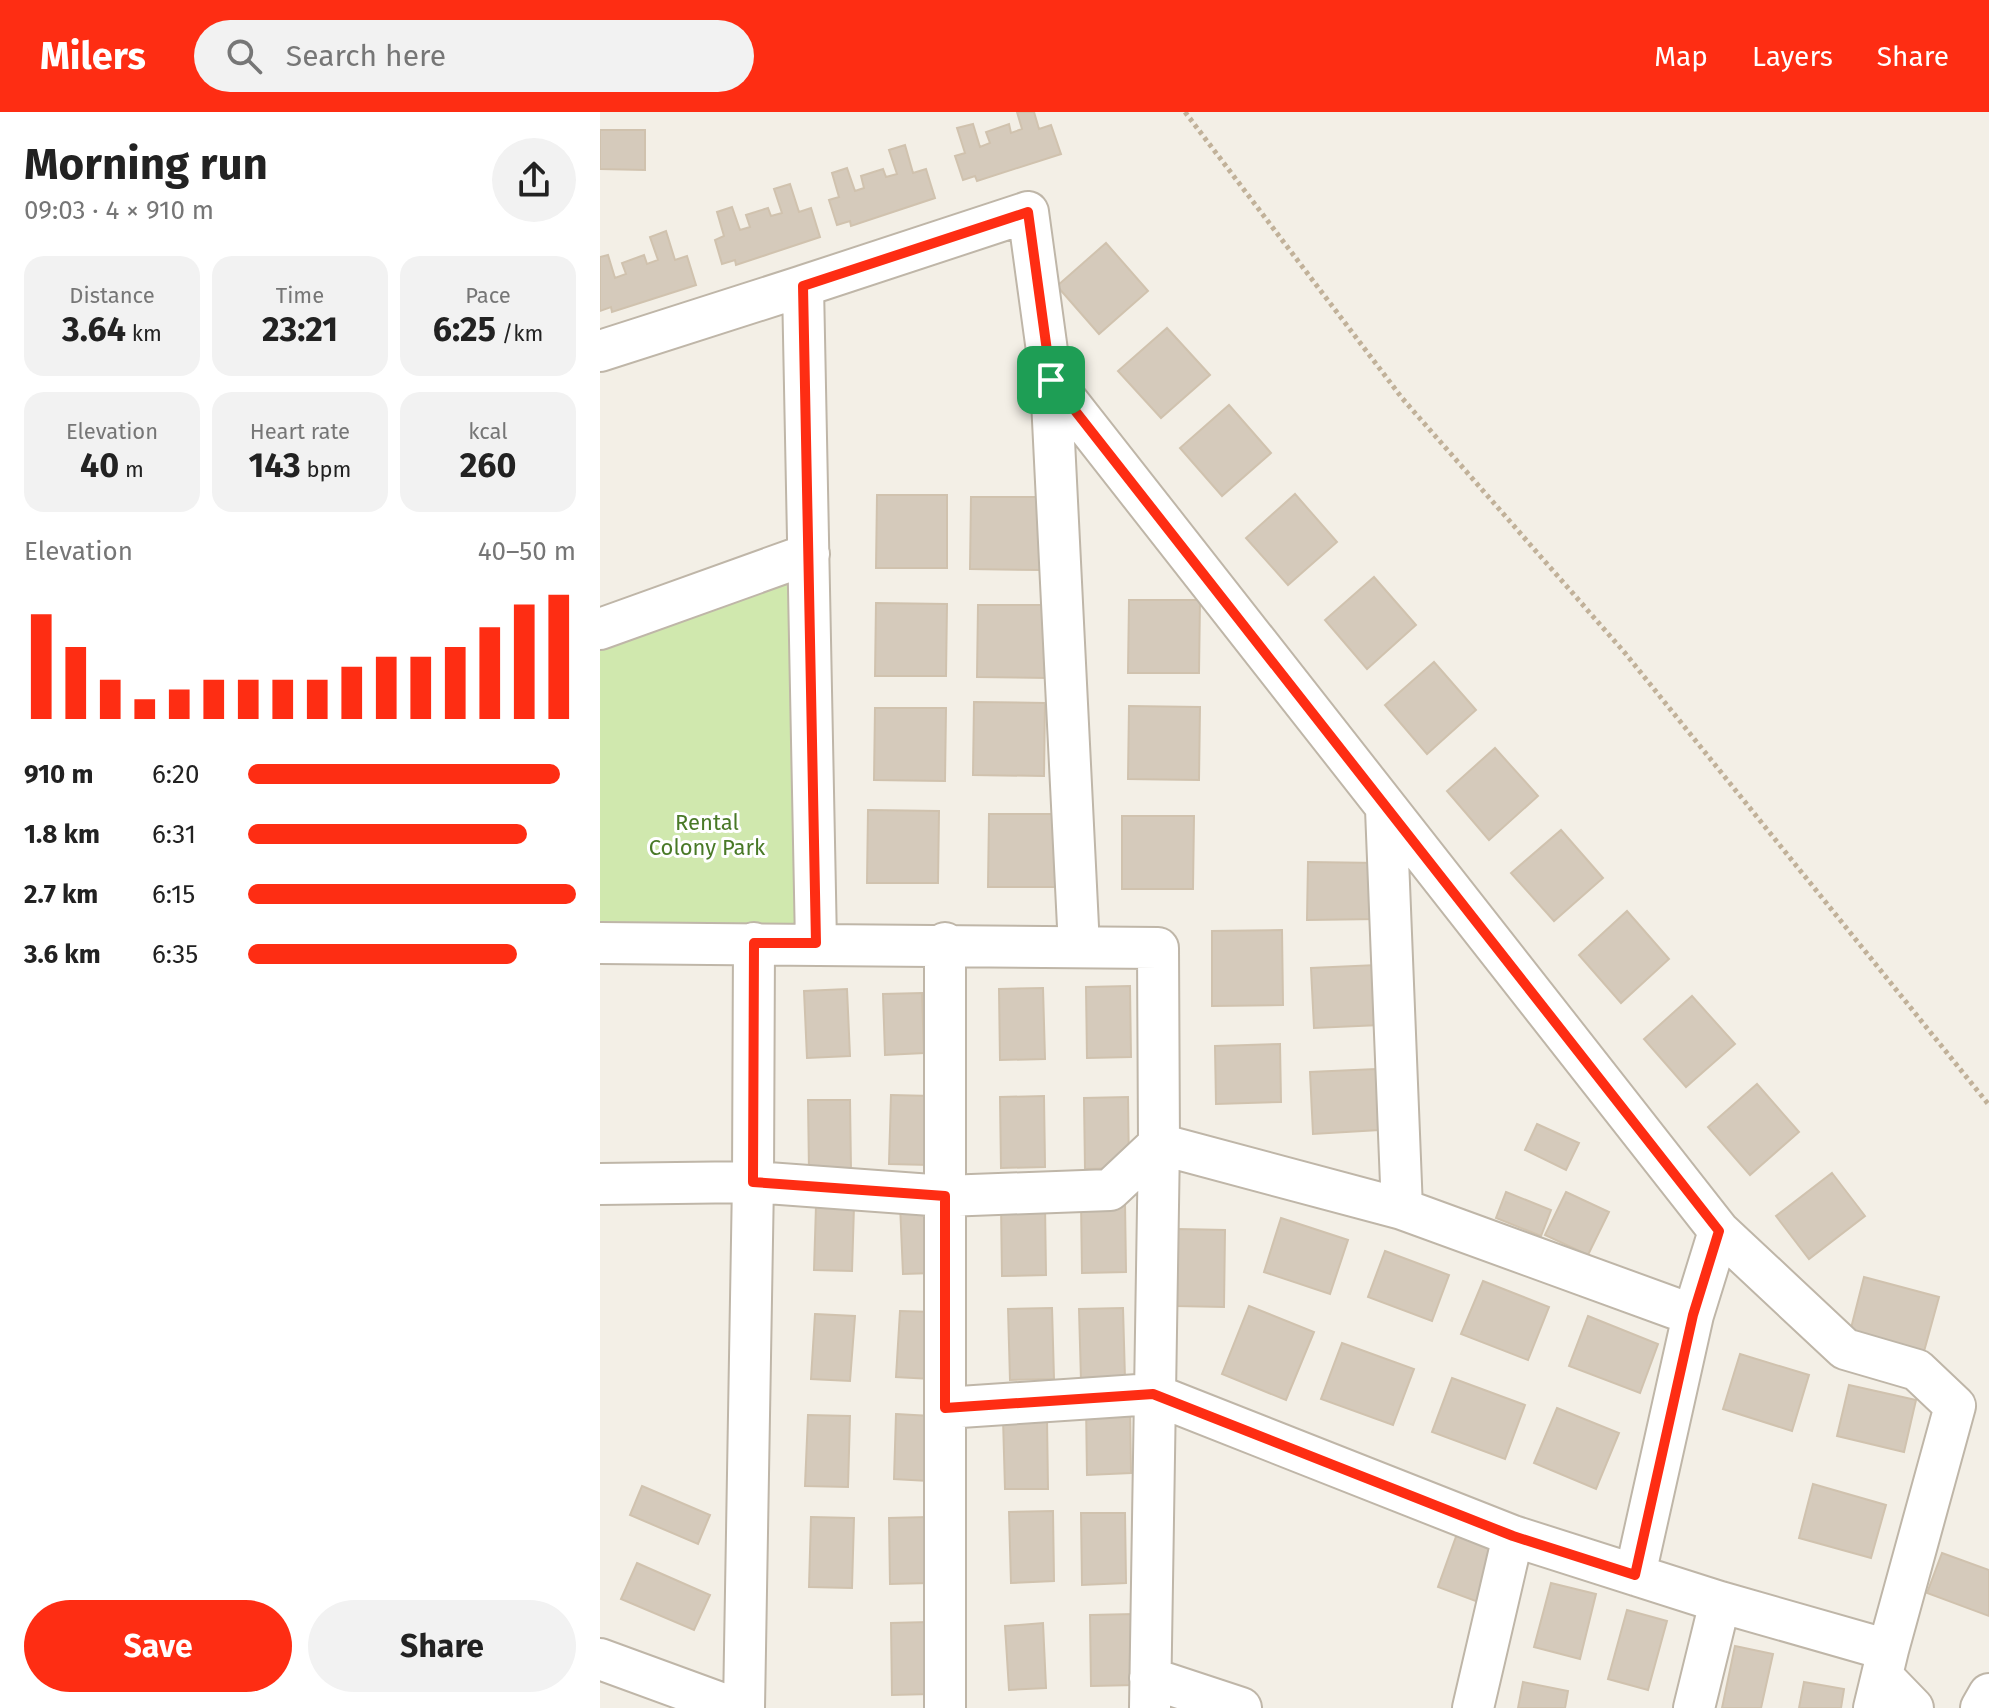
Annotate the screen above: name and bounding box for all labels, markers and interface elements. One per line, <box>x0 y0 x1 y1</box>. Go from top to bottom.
search box <box>194 20 754 92</box>
text: Milers <box>40 33 146 79</box>
icon: search <box>222 34 266 78</box>
text: Search here <box>286 38 446 74</box>
text: Map <box>1654 40 1708 73</box>
text: Layers <box>1752 40 1833 73</box>
text: Share <box>1877 40 1949 73</box>
text: Morning run <box>24 138 268 191</box>
button: share <box>492 138 576 222</box>
text: 09:03 · 4 × 910 m <box>24 195 214 226</box>
text: Distance <box>69 282 155 309</box>
text: Time <box>276 282 324 309</box>
text: Pace <box>465 282 511 309</box>
text: 3.64 <box>62 309 126 350</box>
text: 23:21 <box>262 309 338 350</box>
text: 6:25 <box>433 309 496 350</box>
text: km <box>126 320 162 347</box>
text: /km <box>496 320 543 347</box>
pin <box>1017 346 1085 414</box>
icon: arrive <box>1029 358 1073 402</box>
text: Elevation <box>66 418 158 445</box>
text: Heart rate <box>250 418 350 445</box>
text: kcal <box>468 418 508 445</box>
text: 40 <box>80 445 119 486</box>
text: 143 <box>249 445 301 486</box>
text: 260 <box>460 445 516 486</box>
text: m <box>119 456 144 483</box>
text: bpm <box>301 456 351 483</box>
text: Elevation <box>24 536 133 567</box>
text: 40–50 m <box>478 536 576 567</box>
text: 910 m <box>24 759 93 790</box>
text: 6:20 <box>152 759 199 790</box>
park label: Rental Colony Park <box>649 809 766 861</box>
text: 1.8 km <box>24 819 100 850</box>
text: 6:31 <box>152 819 196 850</box>
text: 2.7 km <box>24 879 98 910</box>
text: 6:15 <box>152 879 195 910</box>
text: 3.6 km <box>24 939 101 970</box>
text: 6:35 <box>152 939 198 970</box>
button: Save <box>24 1600 292 1692</box>
button: Share <box>308 1600 576 1692</box>

